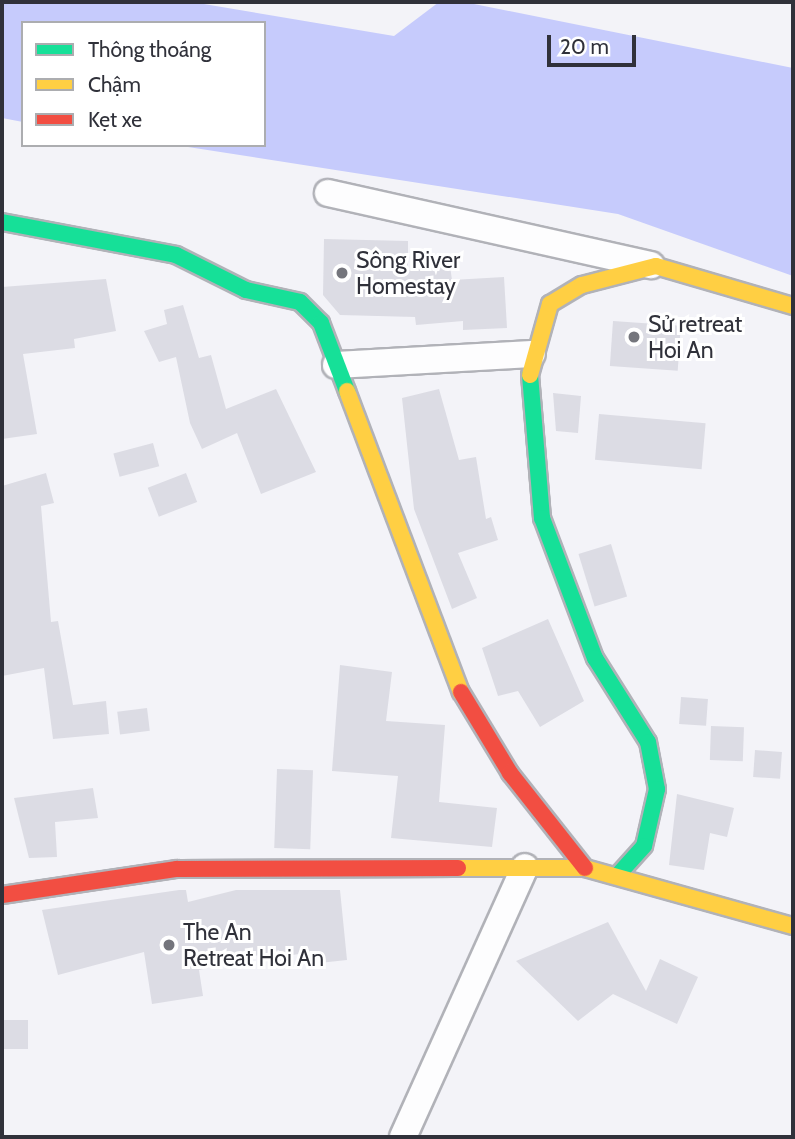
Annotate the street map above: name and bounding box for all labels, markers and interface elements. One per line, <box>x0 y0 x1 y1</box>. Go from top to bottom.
legend <box>21 21 266 147</box>
scale bar <box>550 21 639 65</box>
text: 20 m <box>560 34 609 59</box>
text: Thông thoáng <box>88 37 211 62</box>
text: Chậm <box>88 72 141 97</box>
text: Kẹt xe <box>88 107 142 132</box>
place label: Sông River Homestay <box>356 246 460 300</box>
marker: Sông River Homestay <box>334 265 350 281</box>
place label: Sử retreat Hoi An <box>648 310 742 364</box>
marker: Sử retreat Hoi An <box>626 329 642 345</box>
place label: The An Retreat Hoi An <box>183 918 324 972</box>
marker: The An Retreat Hoi An <box>161 937 177 953</box>

